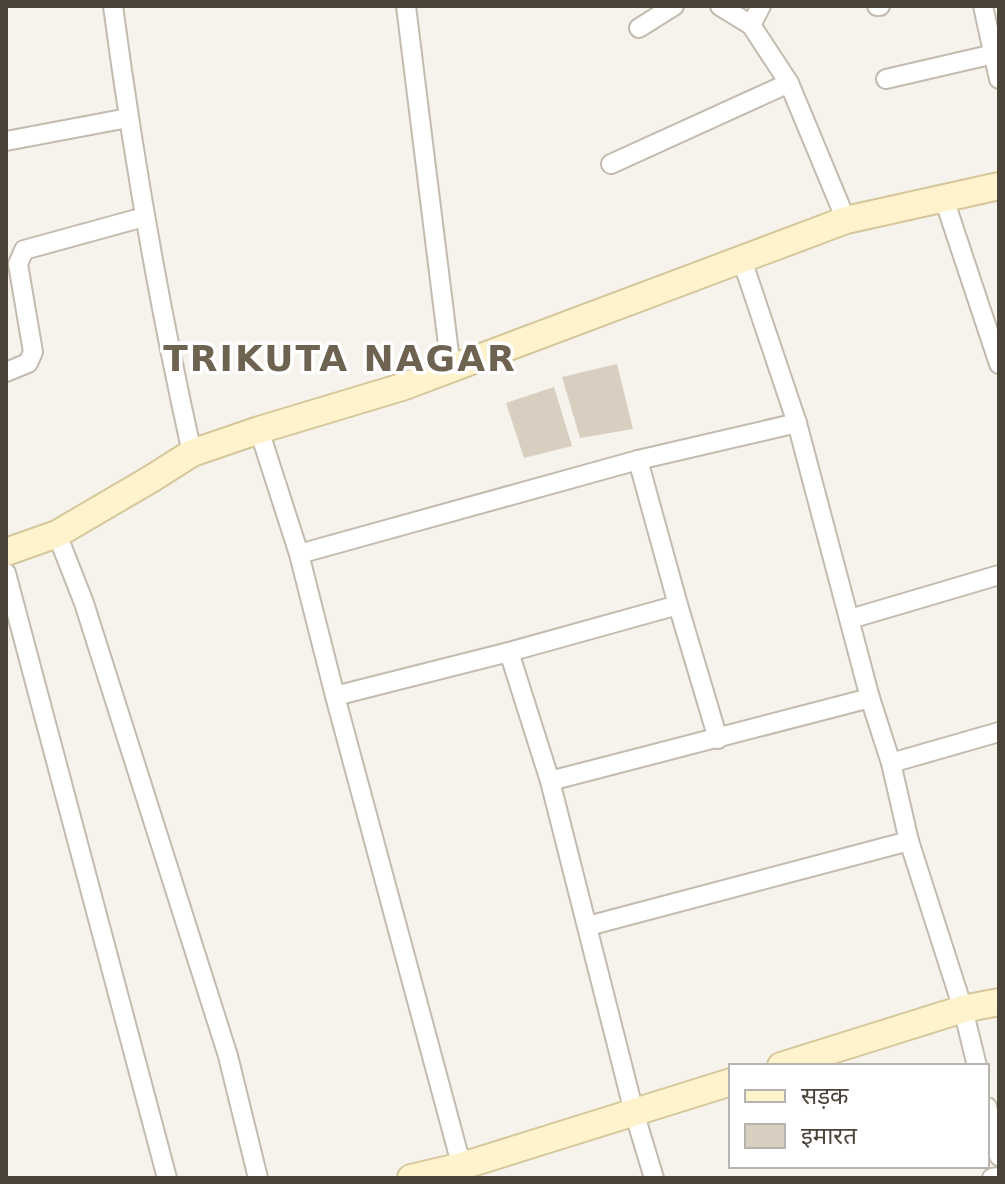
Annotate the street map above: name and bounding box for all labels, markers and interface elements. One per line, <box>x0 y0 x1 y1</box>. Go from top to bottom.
district label: TRIKUTA NAGAR <box>163 338 517 379</box>
legend <box>729 1064 989 1168</box>
text: सड़क <box>801 1082 849 1110</box>
text: इमारत <box>801 1122 858 1150</box>

